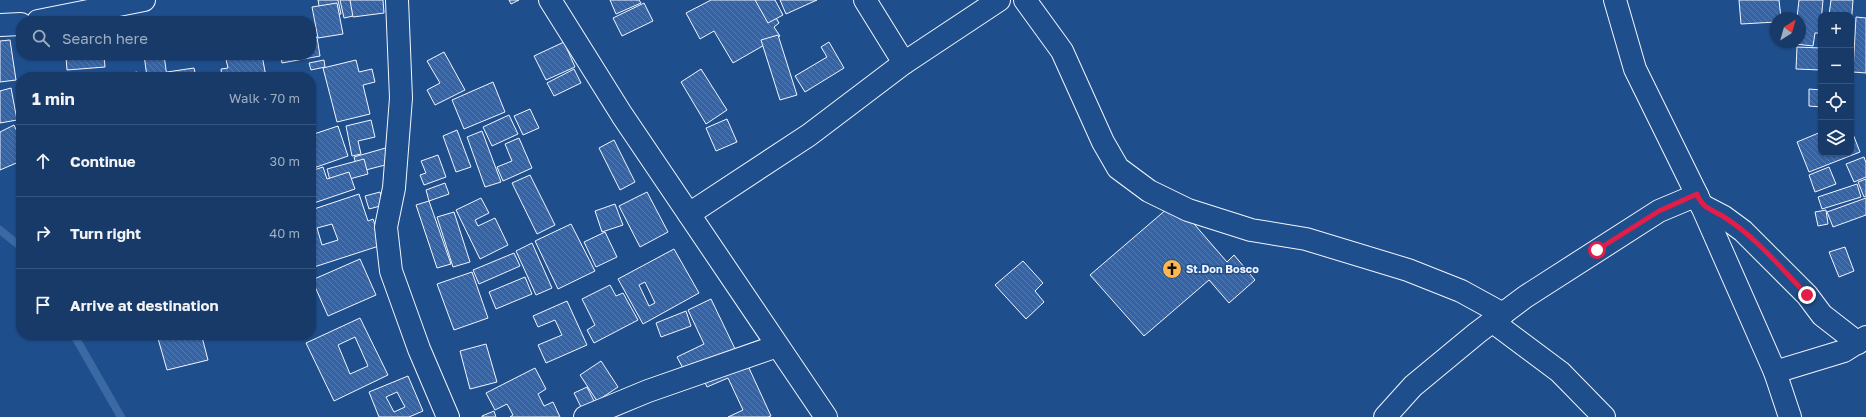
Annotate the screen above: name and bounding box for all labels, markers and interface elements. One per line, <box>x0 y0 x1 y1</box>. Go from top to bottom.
north arrow <box>1770 12 1806 48</box>
map controls <box>1818 12 1854 156</box>
button: + <box>1818 12 1854 48</box>
search box <box>16 16 316 60</box>
icon: search <box>30 27 52 49</box>
text: Search here <box>62 29 148 47</box>
button: − <box>1818 48 1854 84</box>
button: locate <box>1818 84 1854 120</box>
text: 1 min <box>32 88 75 109</box>
text: Walk · 70 m <box>229 90 300 106</box>
button: layers <box>1818 120 1854 156</box>
icon: ahead <box>32 150 54 172</box>
text: Continue <box>70 152 136 170</box>
text: 30 m <box>270 153 300 169</box>
icon: right <box>32 222 54 244</box>
text: Turn right <box>70 224 141 242</box>
text: 40 m <box>269 225 300 241</box>
route start <box>1588 241 1606 259</box>
church icon: St.Don Bosco <box>1161 258 1183 280</box>
place label: St.Don Bosco <box>1186 262 1259 275</box>
route end <box>1798 286 1816 304</box>
icon: arrive <box>32 294 54 316</box>
text: Arrive at destination <box>70 296 219 314</box>

